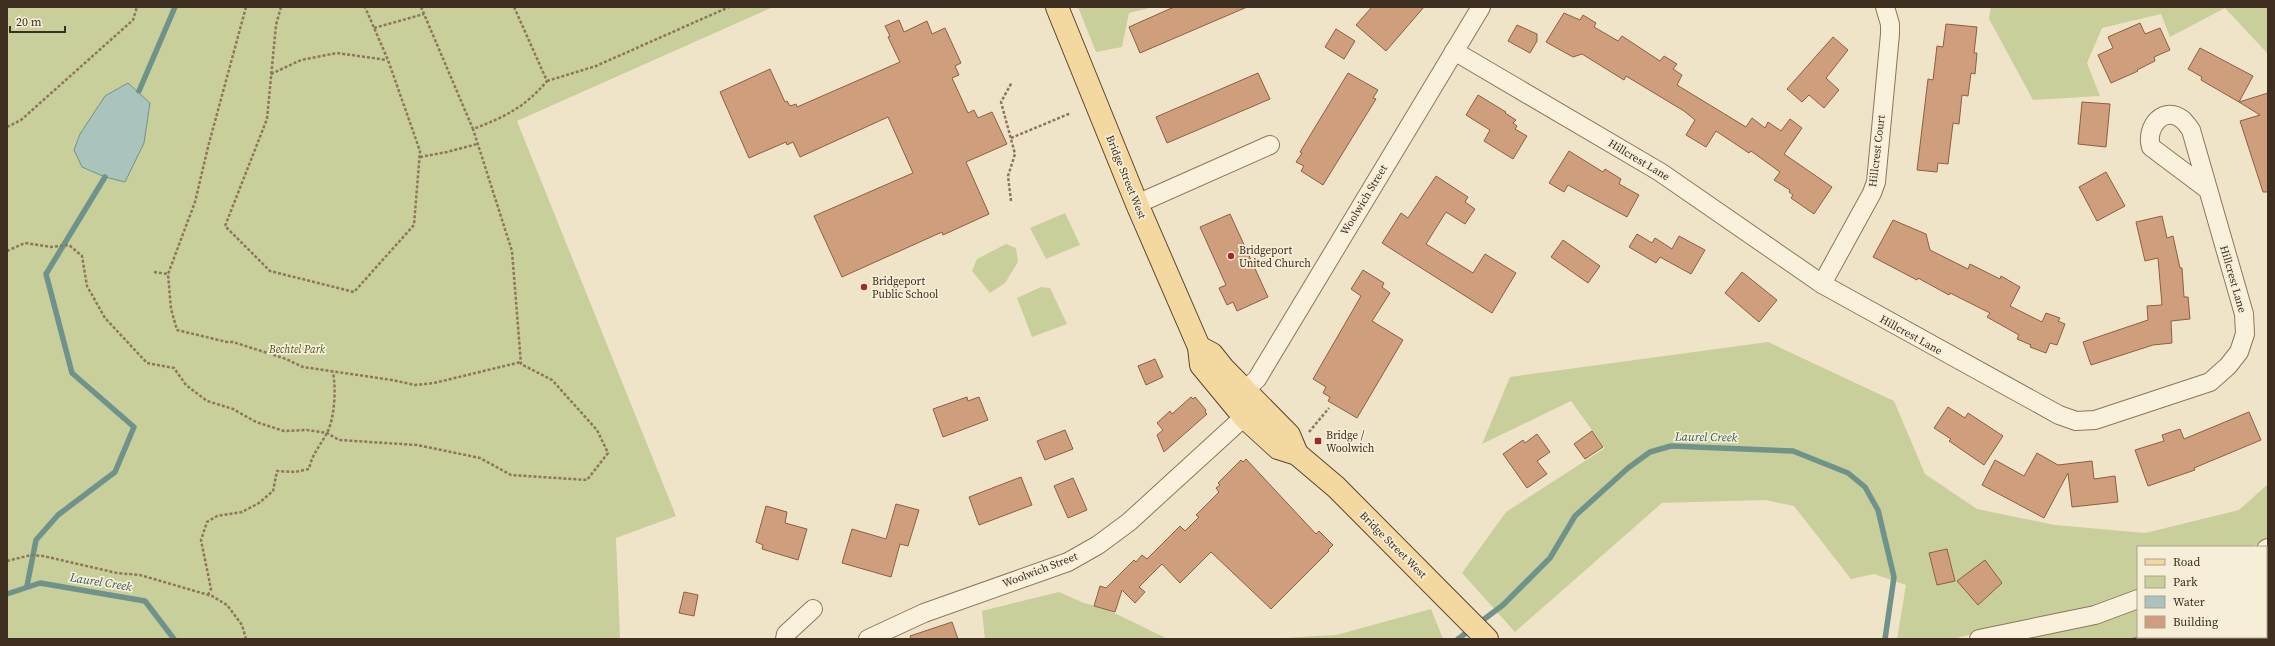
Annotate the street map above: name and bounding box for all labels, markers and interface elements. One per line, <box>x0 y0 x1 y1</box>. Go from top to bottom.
scale bar <box>10 8 65 34</box>
text: 20 m <box>16 14 42 30</box>
street label: Hillcrest Court <box>1865 114 1889 188</box>
street label: Bridge Street West <box>1102 133 1150 222</box>
street label: Hillcrest Lane <box>1605 136 1673 184</box>
street label: Woolwich Street <box>1337 162 1391 238</box>
place label: Bridgeport United Church <box>1239 243 1311 271</box>
street label: Hillcrest Lane <box>2216 244 2250 315</box>
marker: Bridgeport United Church <box>1226 251 1236 261</box>
place label: Bridgeport Public School <box>872 274 938 302</box>
marker: Bridgeport Public School <box>859 282 869 292</box>
street label: Hillcrest Lane <box>1877 312 1945 359</box>
park label: Bechtel Park <box>268 342 326 357</box>
place label: Bridge / Woolwich <box>1326 428 1375 456</box>
water label: Laurel Creek <box>1674 428 1738 446</box>
marker: Bridge / Woolwich <box>1313 436 1323 446</box>
street label: Bridge Street West <box>1356 508 1430 582</box>
legend <box>2137 546 2267 638</box>
street label: Woolwich Street <box>1000 549 1080 591</box>
text: Road <box>2173 554 2200 570</box>
water label: Laurel Creek <box>68 569 133 595</box>
text: Park <box>2173 574 2198 590</box>
text: Water <box>2173 594 2205 610</box>
text: Building <box>2173 614 2218 630</box>

